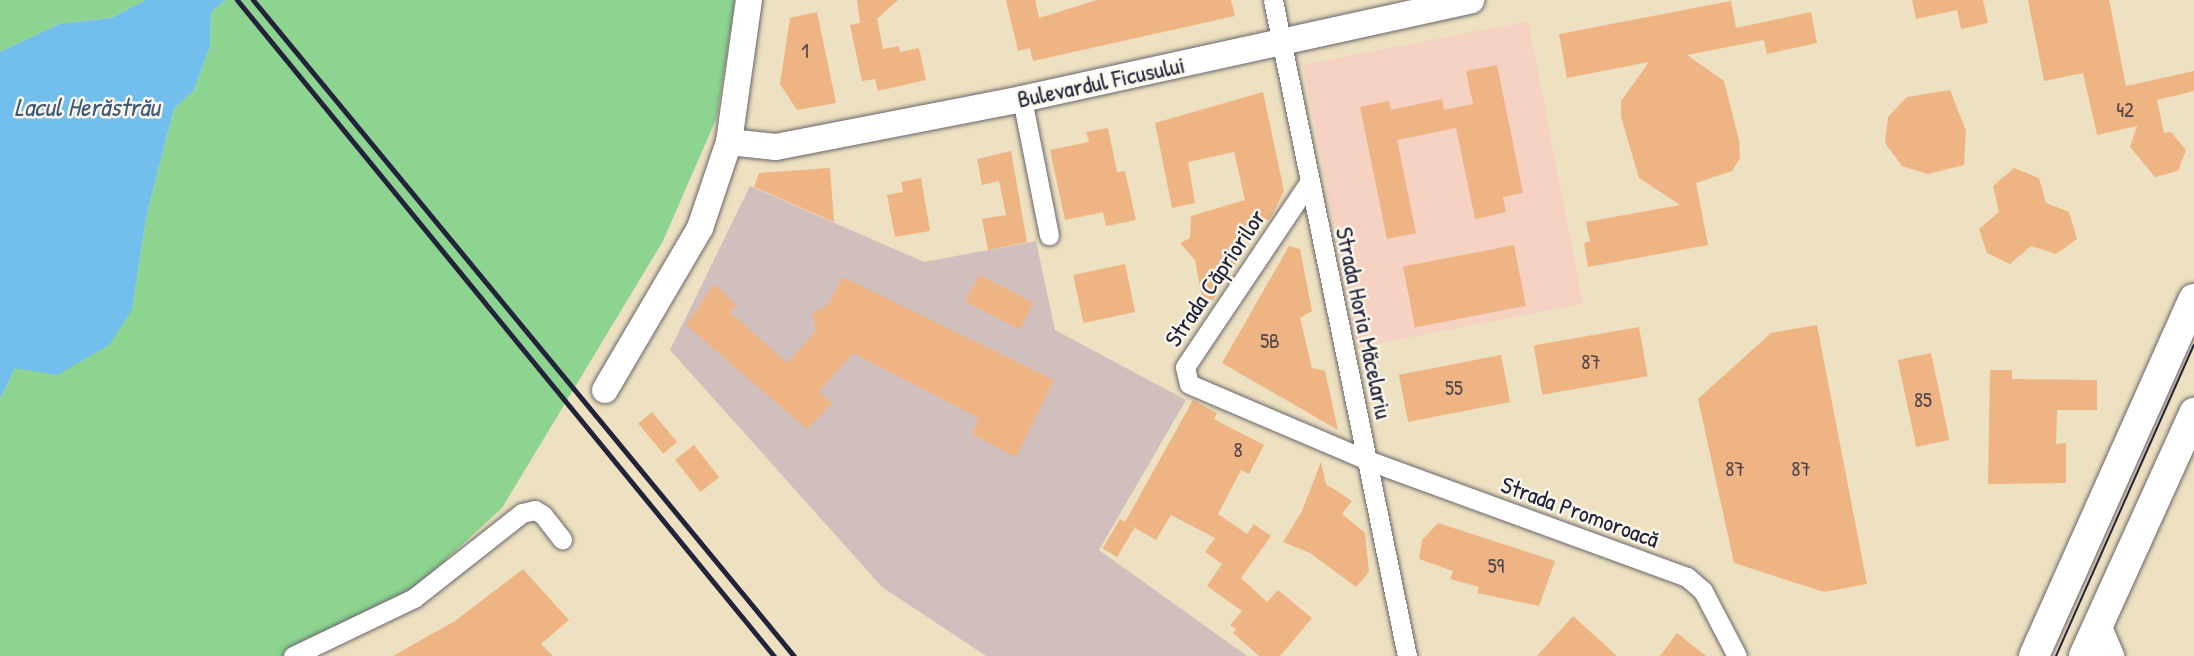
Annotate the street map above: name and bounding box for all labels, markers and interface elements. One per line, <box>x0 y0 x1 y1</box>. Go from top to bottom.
house number: 1 <box>801 38 809 64</box>
street label: Bulevardul Ficusului <box>1015 50 1187 114</box>
water label: Lacul Herăstrău <box>14 91 160 123</box>
house number: 42 <box>2116 97 2134 123</box>
street label: Strada Căpriorilor <box>1159 204 1271 352</box>
street label: Strada Horia Măcelariu <box>1330 225 1398 421</box>
house number: 5B <box>1260 328 1280 354</box>
house number: 87 <box>1581 349 1601 375</box>
house number: 55 <box>1445 375 1463 401</box>
house number: 85 <box>1914 387 1932 413</box>
house number: 8 <box>1233 437 1243 463</box>
house number: 87 <box>1725 456 1745 482</box>
house number: 87 <box>1791 456 1811 482</box>
street label: Strada Promoroacă <box>1497 470 1663 554</box>
house number: 59 <box>1488 553 1504 579</box>

